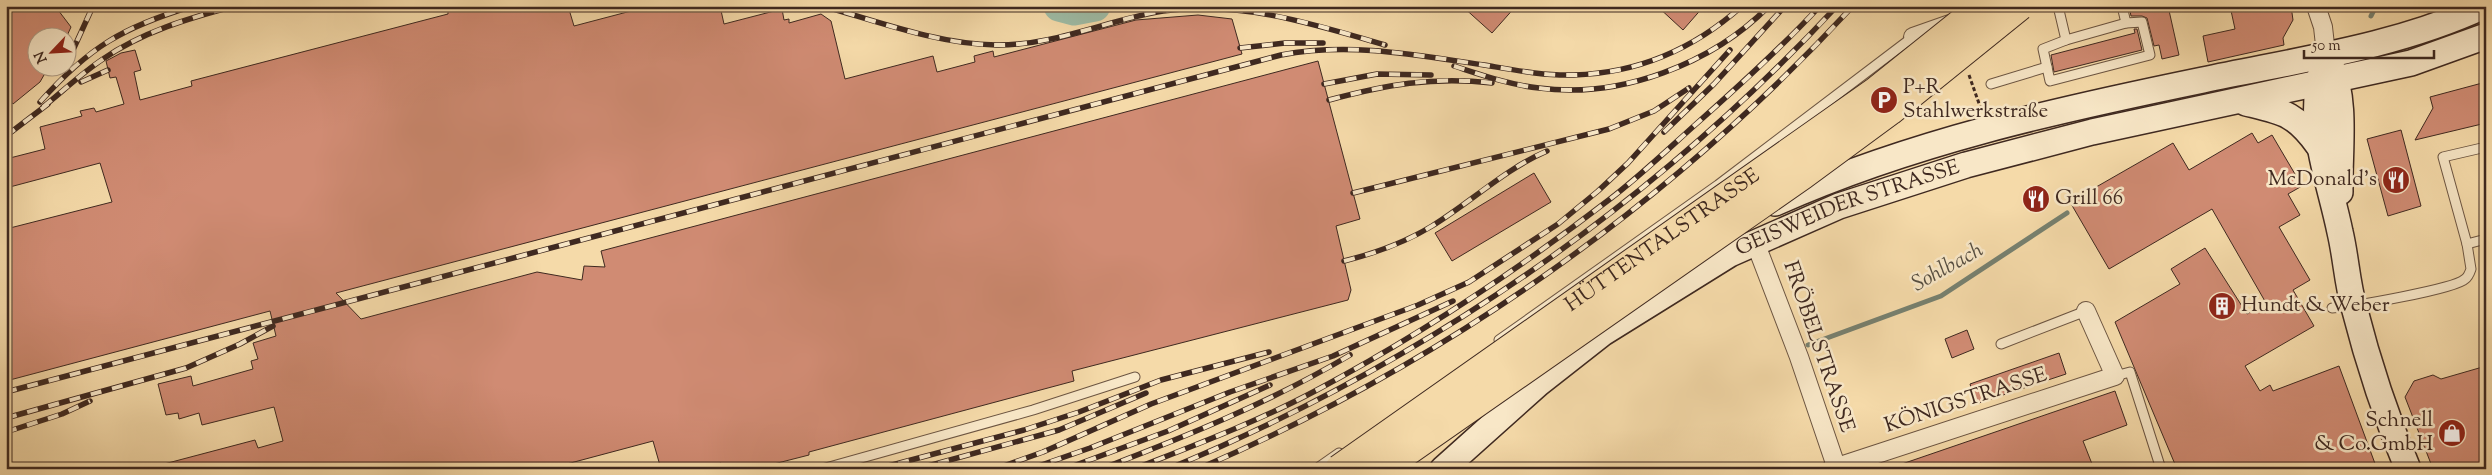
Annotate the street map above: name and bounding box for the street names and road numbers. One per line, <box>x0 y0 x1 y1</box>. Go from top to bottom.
street label: GEISWEIDER STRASSE <box>1731 153 1964 265</box>
street label: HÜTTENTALSTRASSE <box>1559 162 1767 320</box>
street label: FRÖBELSTRASSE <box>1775 257 1861 437</box>
street label: KÖNIGSTRASSE <box>1881 360 2052 441</box>

